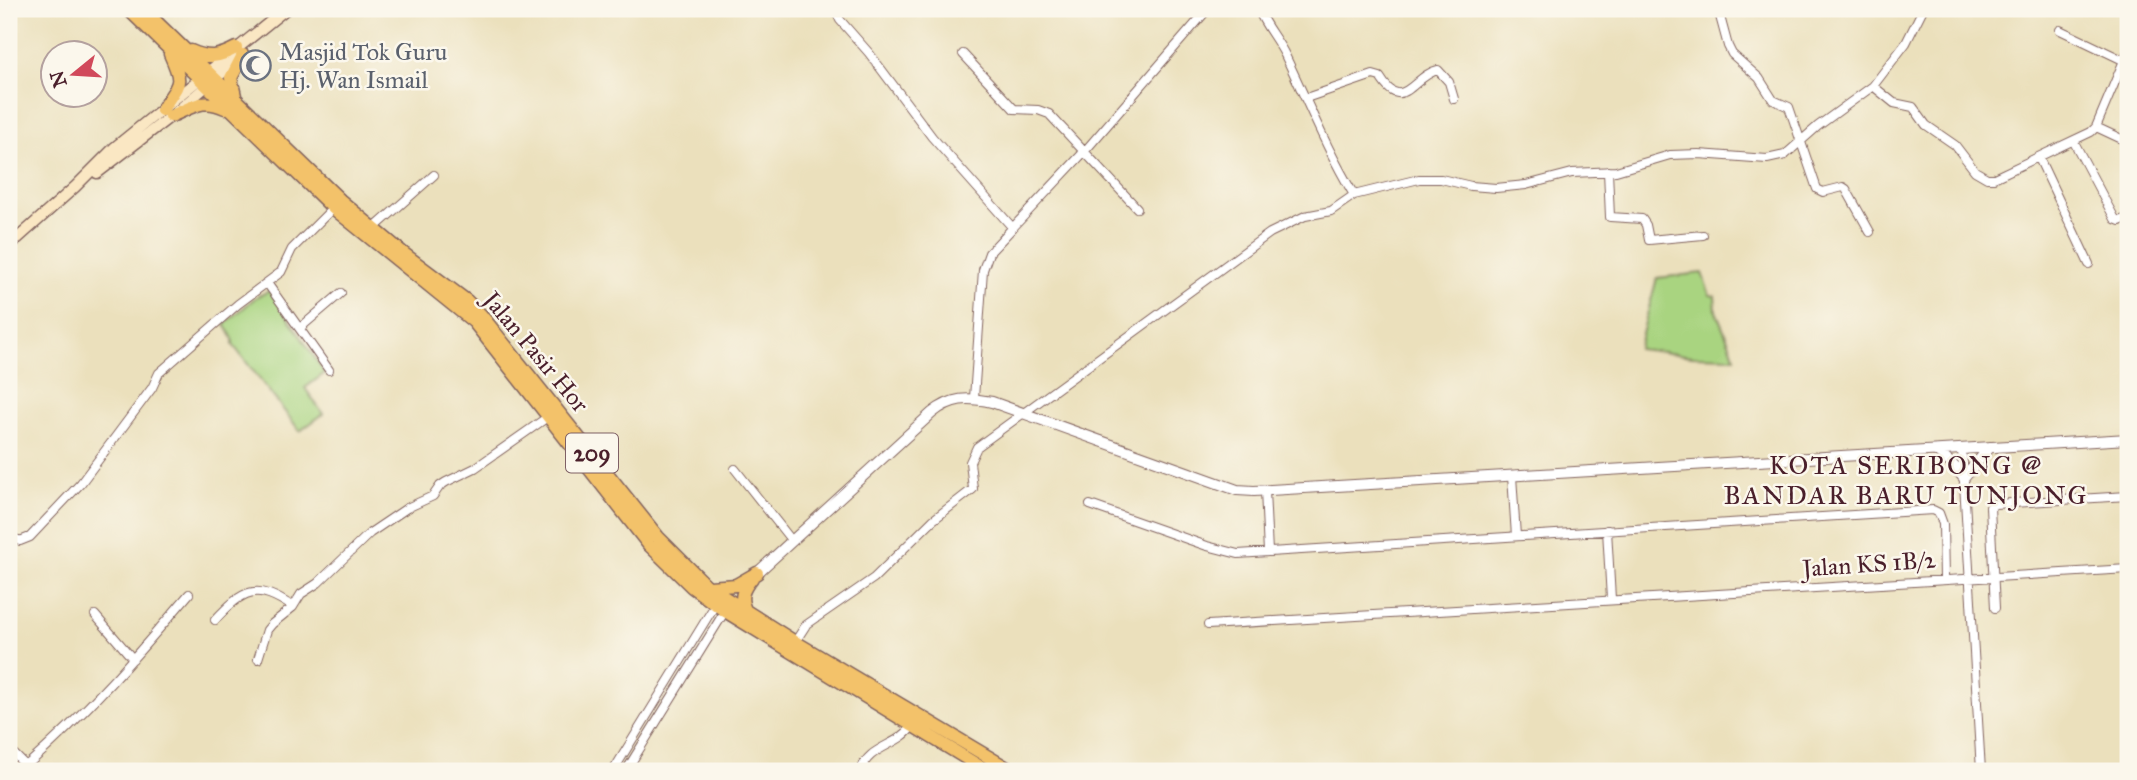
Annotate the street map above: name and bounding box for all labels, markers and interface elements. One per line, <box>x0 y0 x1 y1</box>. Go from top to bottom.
place label: Masjid Tok Guru Hj. Wan Ismail <box>279 37 448 95</box>
north arrow <box>38 38 108 108</box>
mosque icon: Masjid Tok Guru Hj. Wan Ismail <box>239 49 273 83</box>
text: N <box>45 68 72 90</box>
street label: Jalan Pasir Hor <box>475 283 595 419</box>
road number: 209 <box>566 433 618 472</box>
district label: KOTA SERIBONG @ BANDAR BARU TUNJONG <box>1723 449 2089 511</box>
street label: Jalan KS 1B/2 <box>1798 544 1937 584</box>

